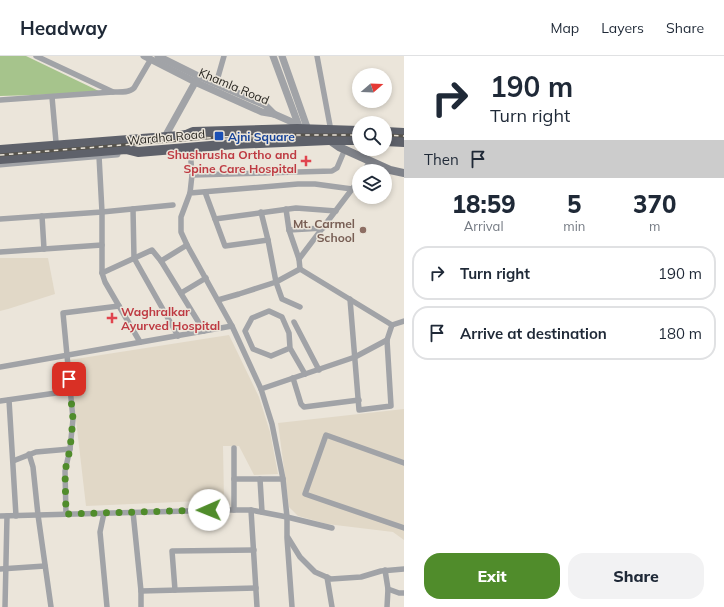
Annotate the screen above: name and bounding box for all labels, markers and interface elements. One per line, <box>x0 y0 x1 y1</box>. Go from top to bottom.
text: Headway <box>20 16 107 40</box>
text: Map <box>550 19 579 37</box>
text: Layers <box>601 19 644 37</box>
text: Share <box>666 19 704 37</box>
street label: Khamla Road <box>197 64 271 108</box>
north arrow <box>352 68 392 108</box>
map controls <box>352 68 392 204</box>
text: 190 m <box>490 69 573 104</box>
icon: right <box>424 72 476 124</box>
text: Turn right <box>490 104 570 127</box>
button: search <box>352 116 392 156</box>
street label: Wardha Road <box>126 126 206 148</box>
place label: Ajni Square <box>228 129 295 144</box>
marker: Ajni Square <box>213 130 225 142</box>
place label: Shushrusha Ortho and Spine Care Hospital <box>167 147 297 176</box>
icon: arrive <box>467 148 489 170</box>
text: Then <box>424 150 459 169</box>
marker: Shushrusha Ortho and Spine Care Hospital <box>300 155 312 167</box>
button: layers <box>352 164 392 204</box>
text: 18:59 <box>452 189 516 219</box>
text: 5 <box>567 189 582 219</box>
text: 370 <box>633 189 676 219</box>
place label: Mt. Carmel School <box>293 216 355 245</box>
text: Arrival <box>464 218 504 234</box>
text: min <box>563 218 585 234</box>
text: m <box>649 218 660 234</box>
marker: Mt. Carmel School <box>358 225 368 235</box>
icon: right <box>426 262 448 284</box>
text: Turn right <box>460 264 530 283</box>
text: 190 m <box>658 264 702 283</box>
place label: Waghralkar Ayurved Hospital <box>121 304 220 333</box>
marker: Waghralkar Ayurved Hospital <box>106 312 118 324</box>
icon: arrive <box>426 322 448 344</box>
text: Arrive at destination <box>460 324 607 343</box>
text: 180 m <box>658 324 702 343</box>
pin <box>52 362 86 396</box>
icon: arrive <box>58 368 80 390</box>
position arrow <box>188 489 230 531</box>
button: Exit <box>424 553 560 599</box>
button: Share <box>568 553 704 599</box>

